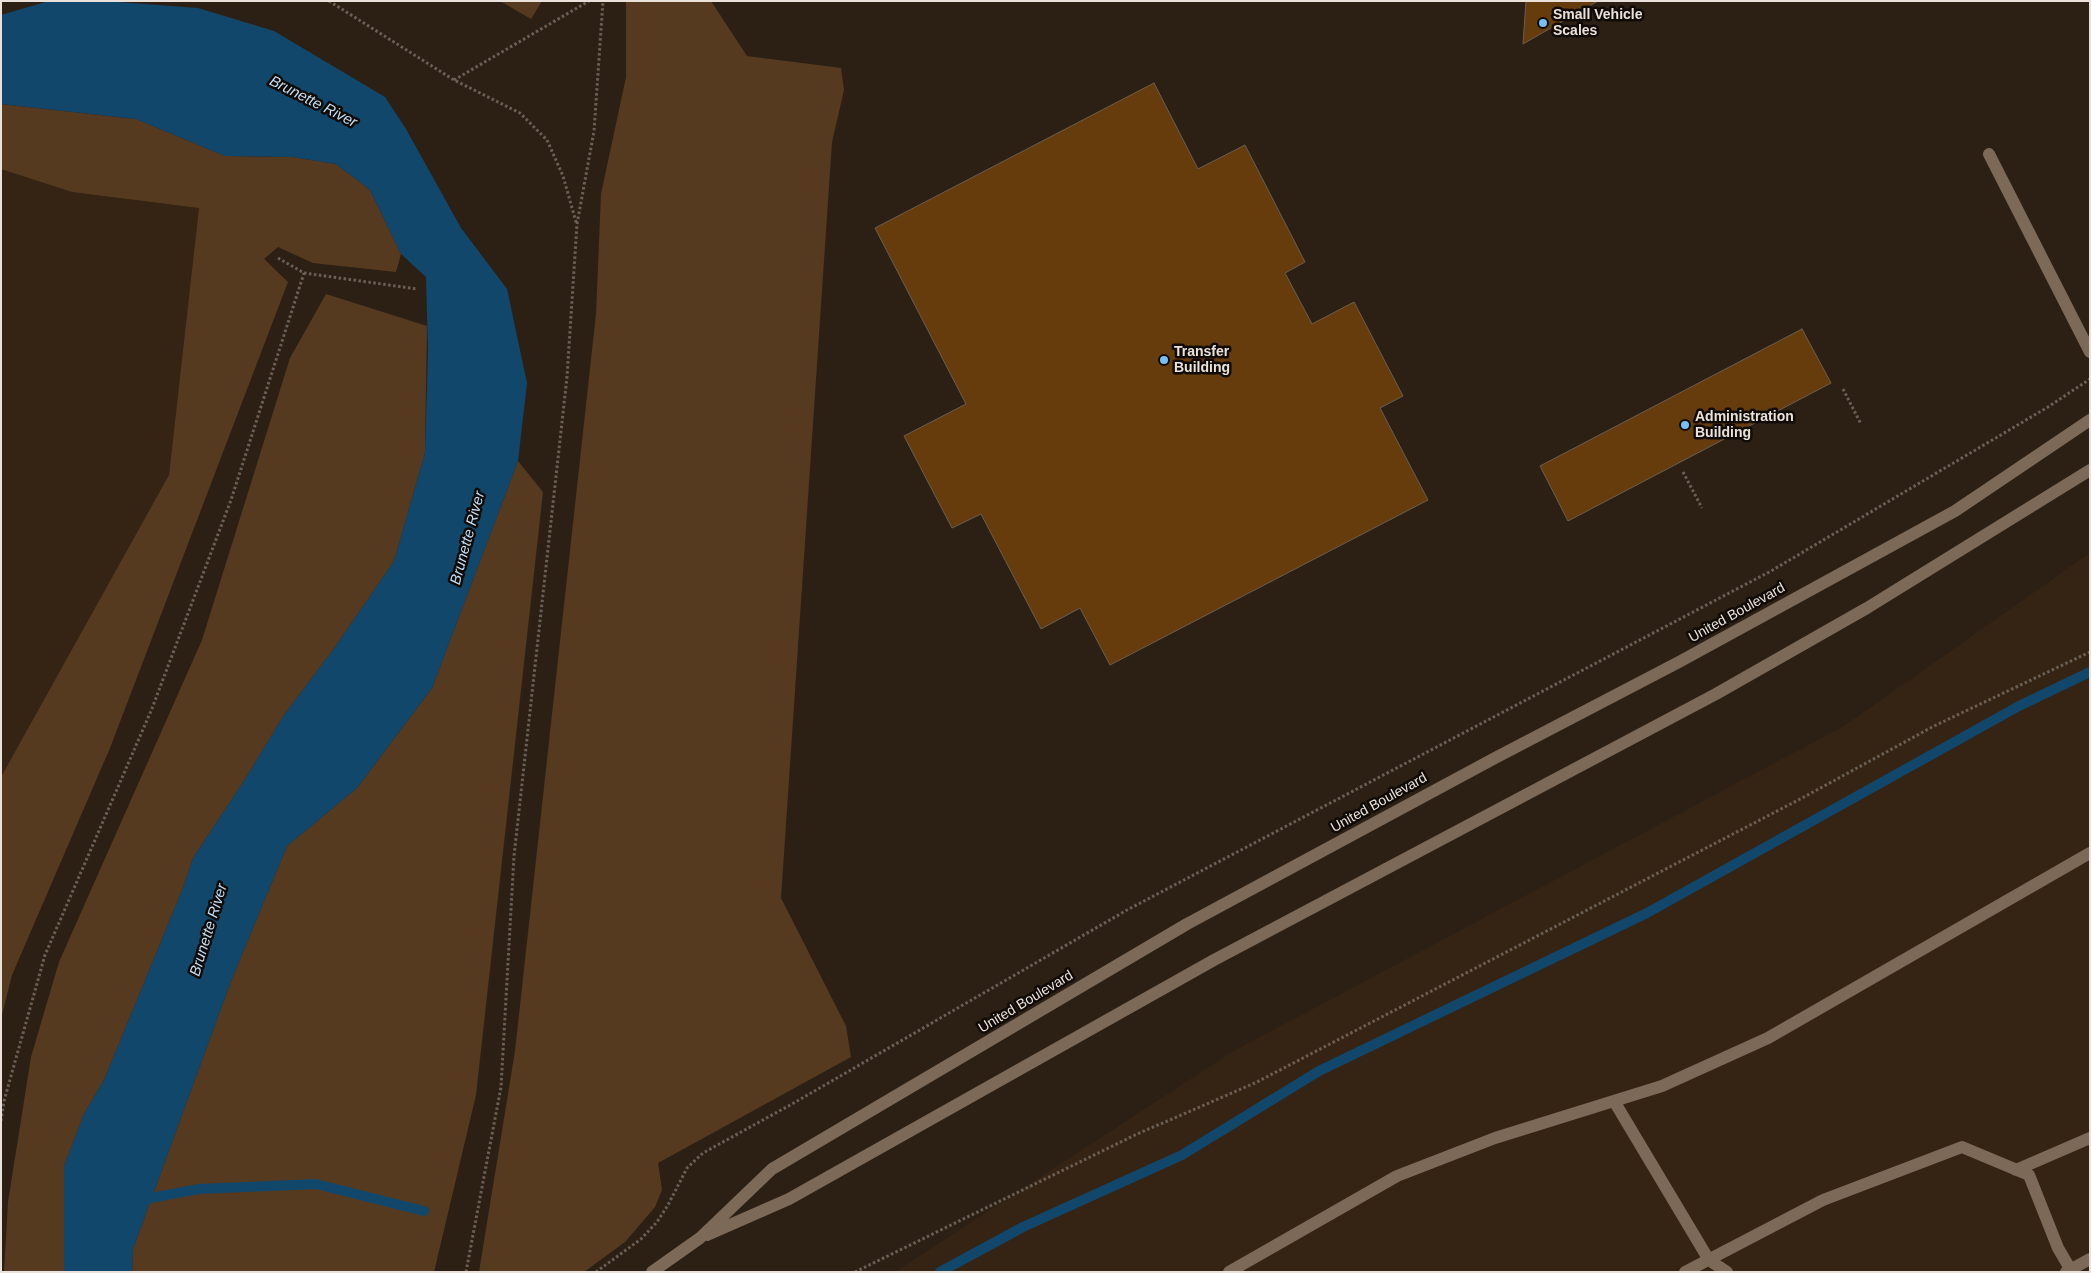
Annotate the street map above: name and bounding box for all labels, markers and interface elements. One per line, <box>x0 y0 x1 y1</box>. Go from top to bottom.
place label: Small Vehicle Scales <box>1553 7 1642 40</box>
marker: Small Vehicle Scales <box>1537 17 1549 29</box>
water label: Brunette River <box>266 72 360 132</box>
place label: Transfer Building <box>1174 344 1230 377</box>
marker: Transfer Building <box>1158 354 1170 366</box>
place label: Administration Building <box>1695 409 1794 442</box>
marker: Administration Building <box>1679 419 1691 431</box>
water label: Brunette River <box>447 489 489 587</box>
street label: United Boulevard <box>1686 580 1788 646</box>
street label: United Boulevard <box>1328 770 1430 836</box>
water label: Brunette River <box>186 882 232 978</box>
street label: United Boulevard <box>976 967 1076 1037</box>

